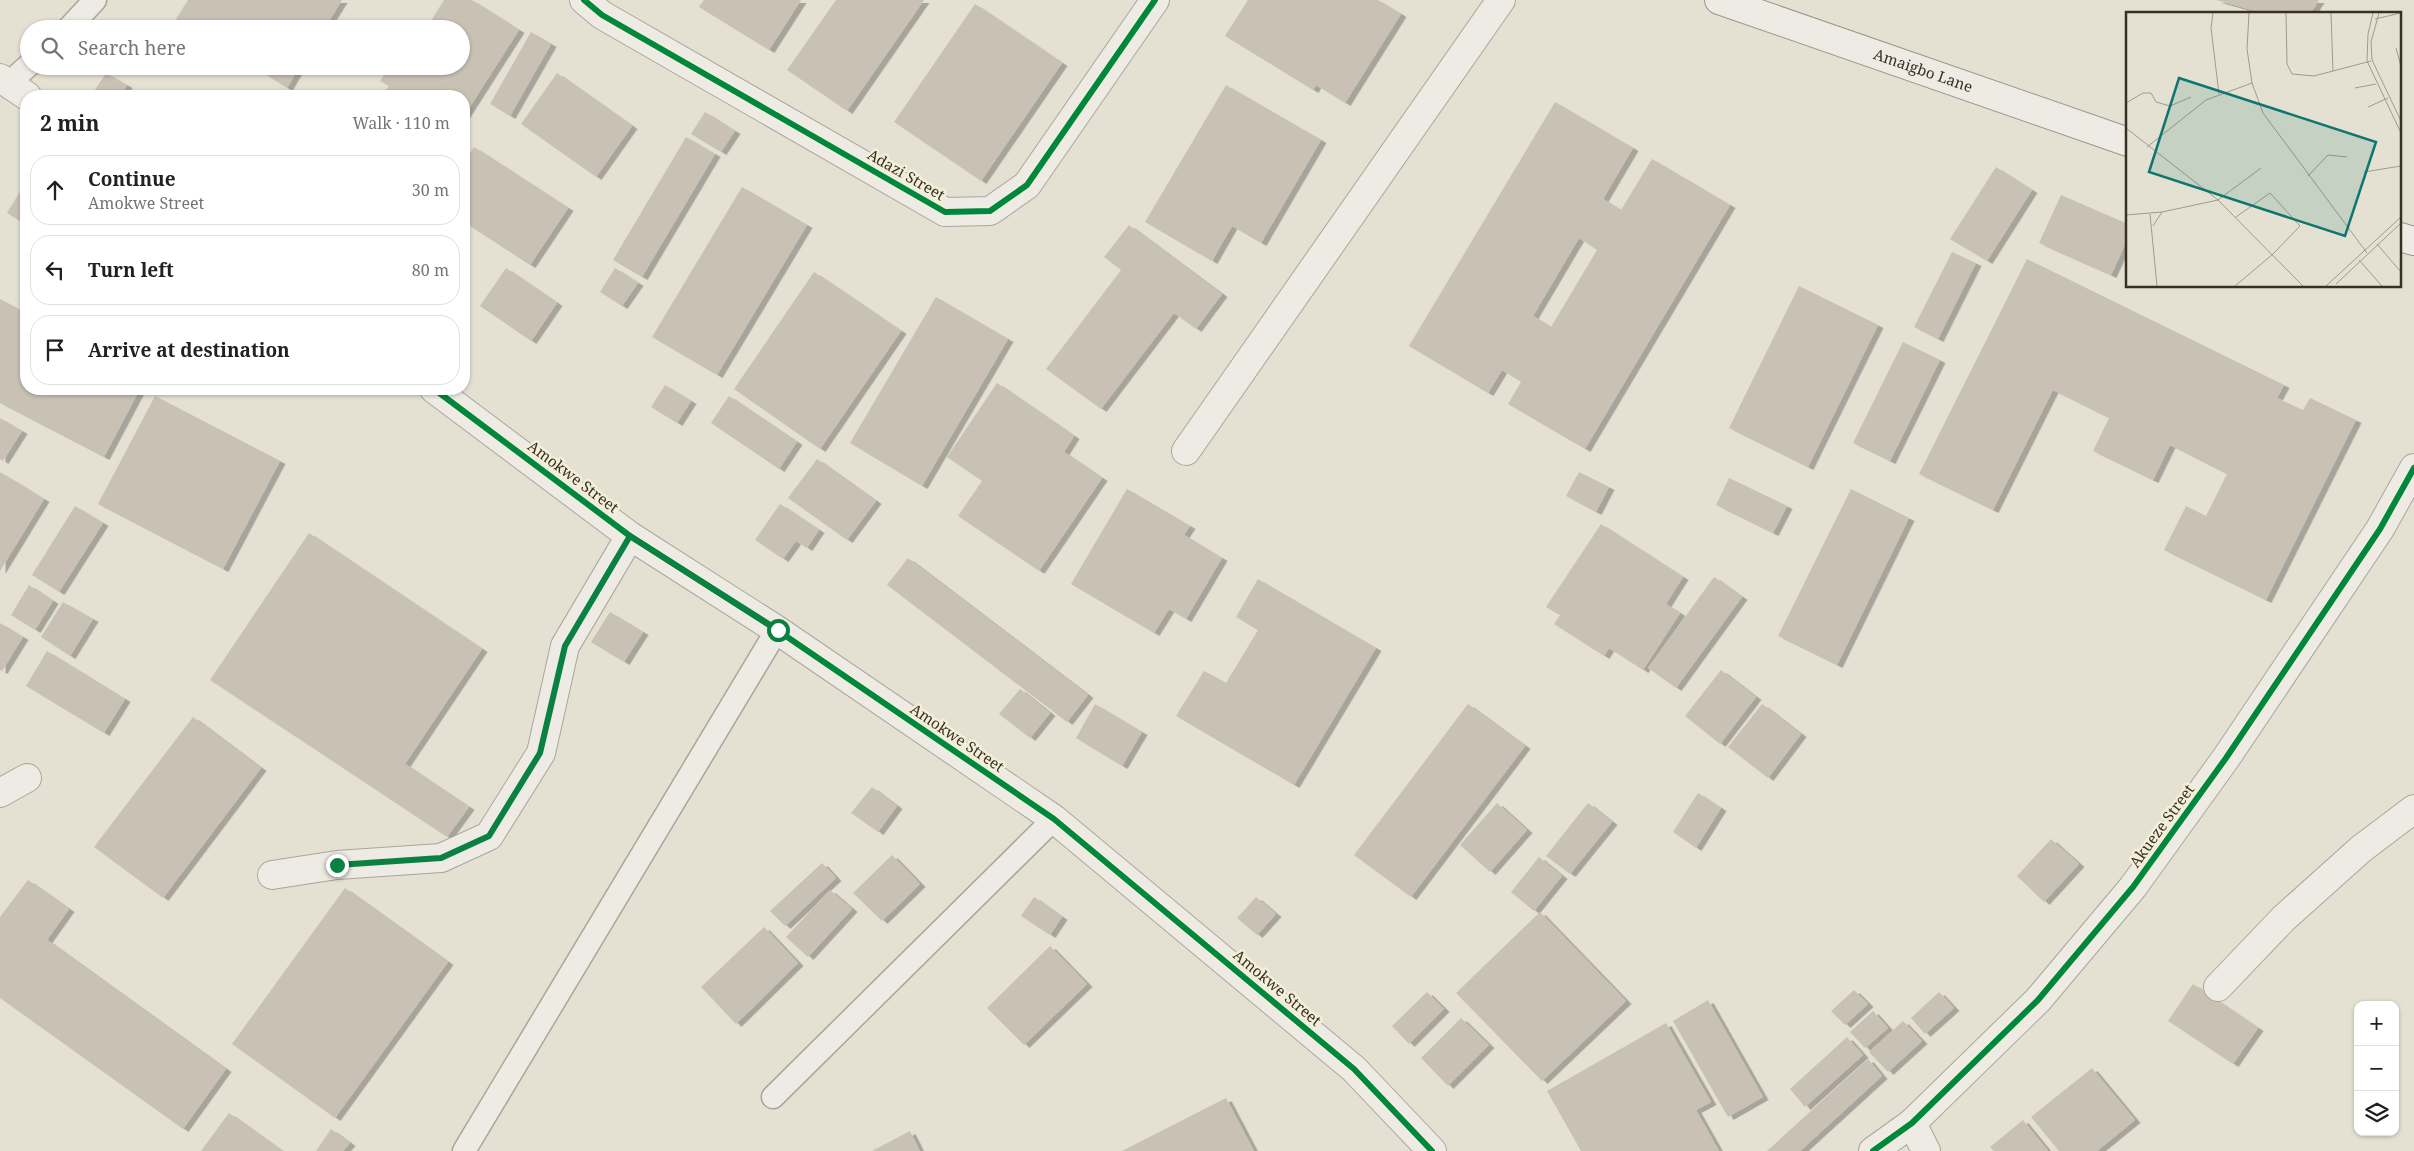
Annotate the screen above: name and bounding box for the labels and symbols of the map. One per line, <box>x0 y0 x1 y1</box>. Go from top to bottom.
inset map <box>2126 12 2402 288</box>
street label: Amaigbo Lane <box>1871 43 1976 96</box>
street label: Adazi Street <box>864 144 949 204</box>
street label: Amokwe Street <box>524 435 623 517</box>
route start <box>767 619 790 642</box>
street label: Amokwe Street <box>907 698 1008 776</box>
street label: Akueze Street <box>2124 780 2198 871</box>
route end <box>326 854 349 877</box>
street label: Amokwe Street <box>1230 945 1326 1030</box>

